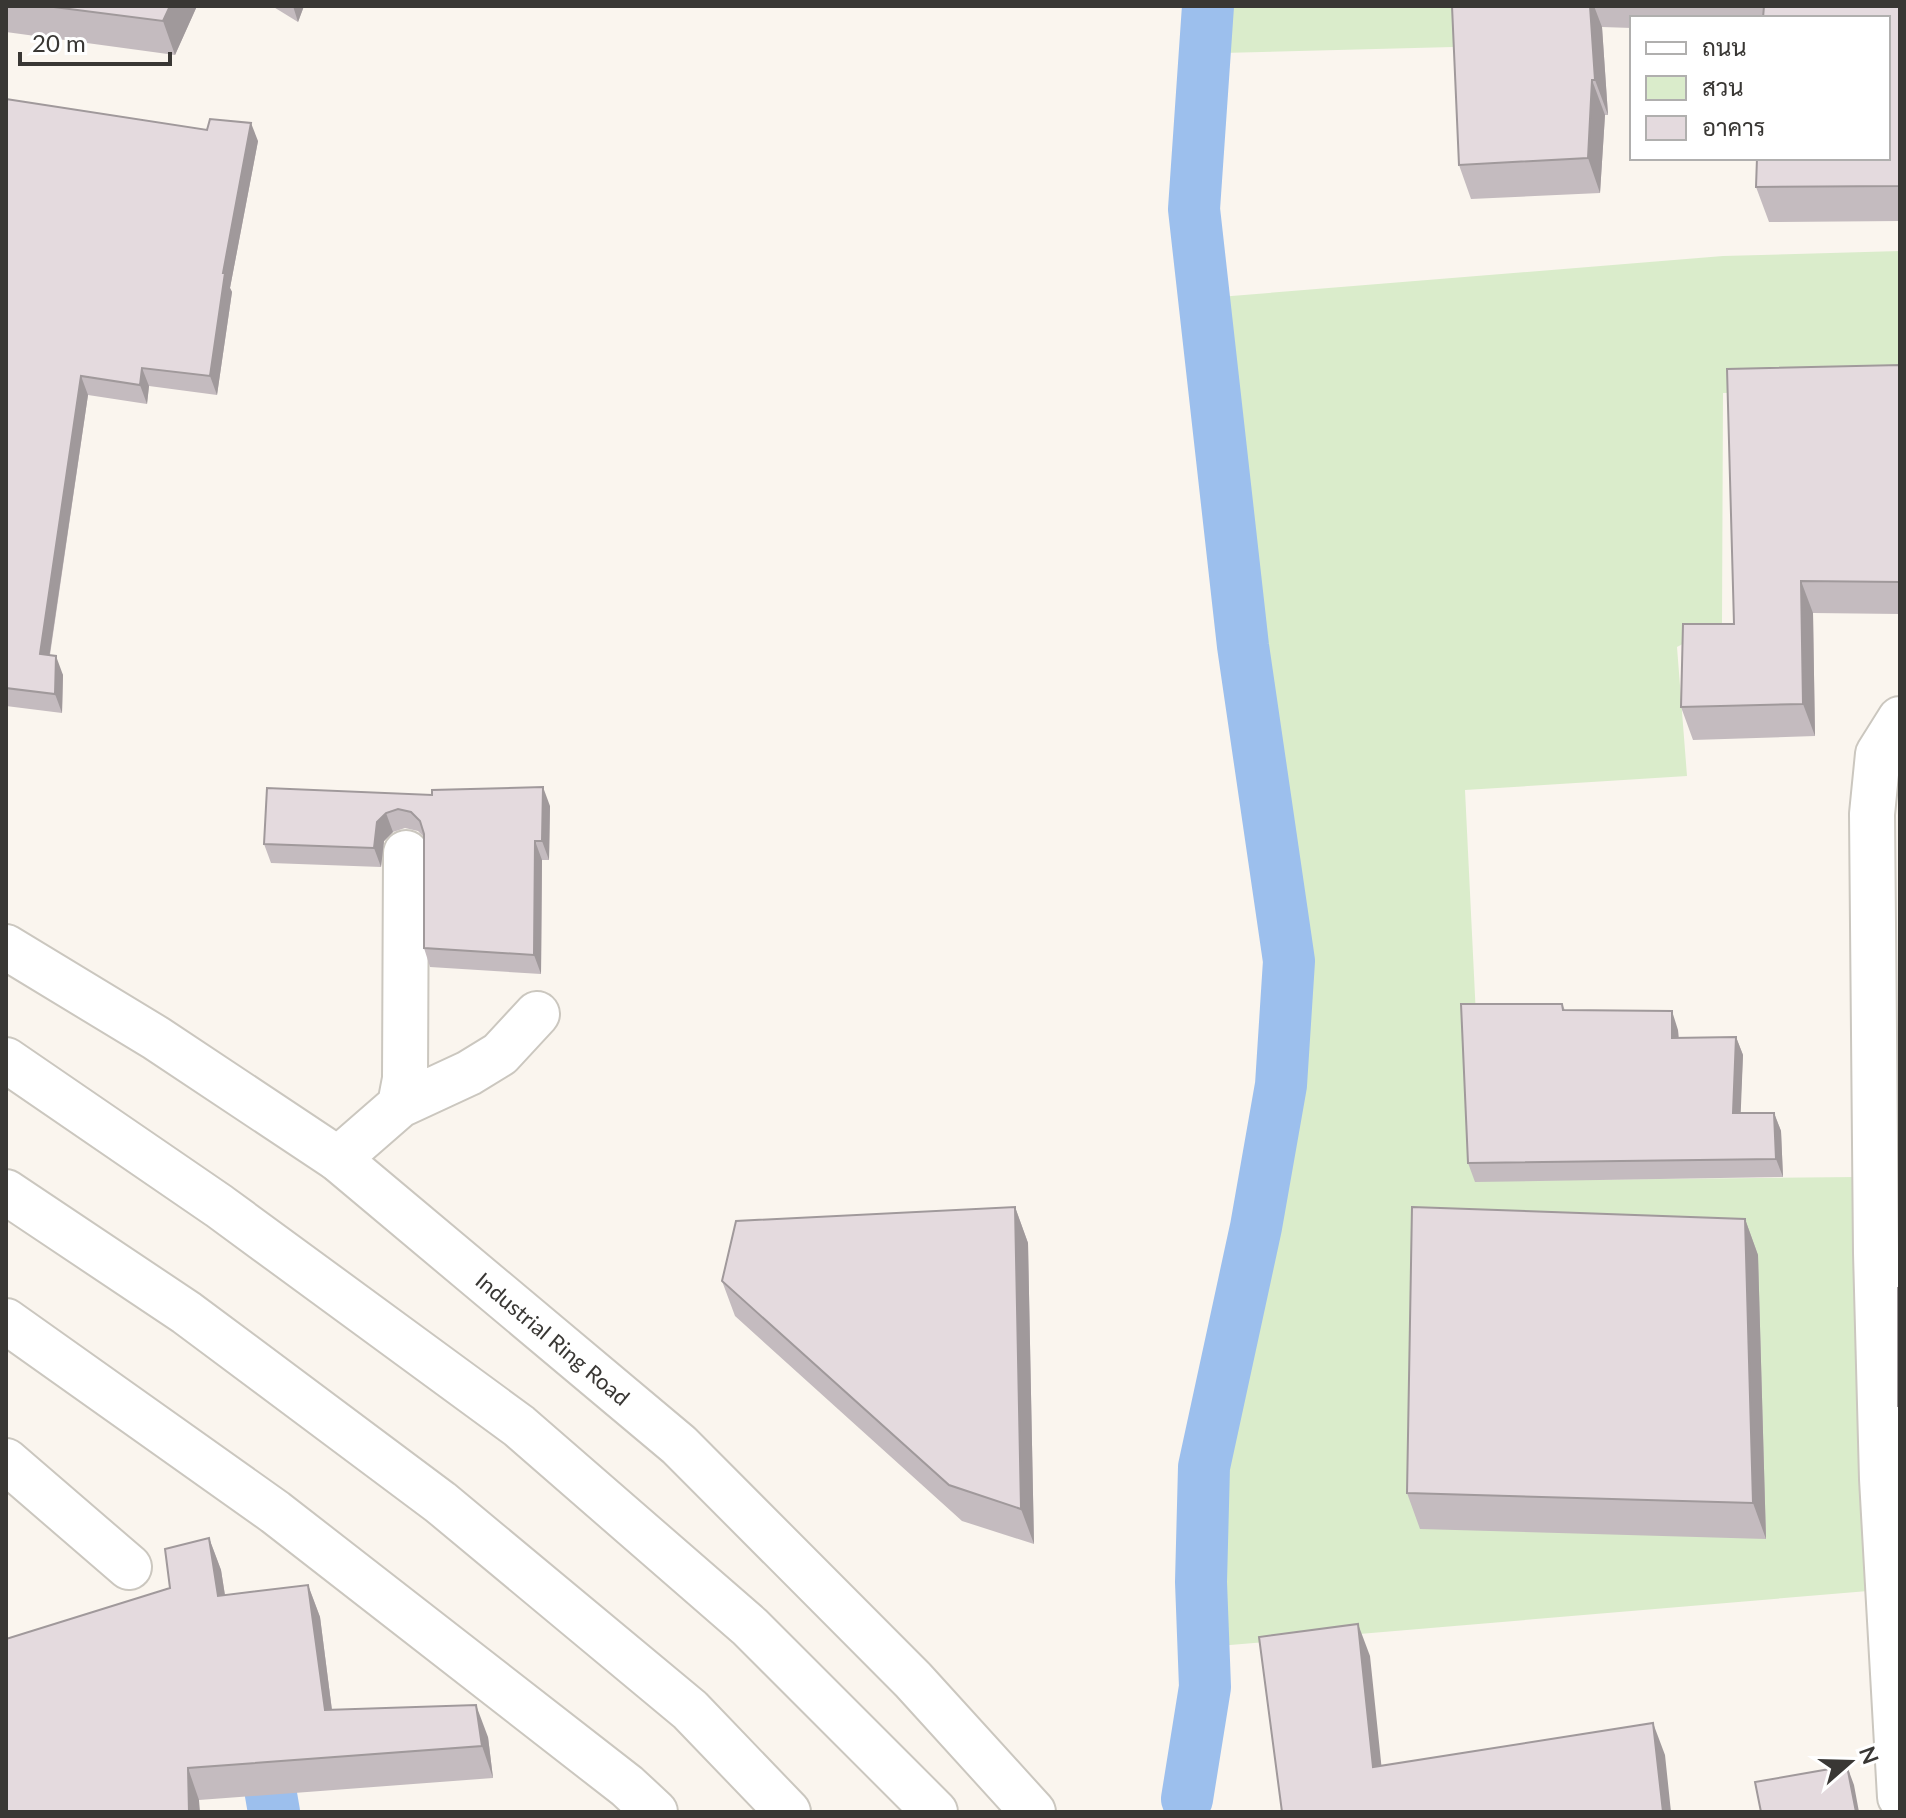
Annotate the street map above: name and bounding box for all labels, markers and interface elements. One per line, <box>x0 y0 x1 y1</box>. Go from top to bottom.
scale bar <box>20 16 170 66</box>
legend <box>1630 16 1890 160</box>
text: 20 m <box>32 28 86 57</box>
text: ถนน <box>1702 32 1747 61</box>
text: สวน <box>1702 72 1744 101</box>
text: อาคาร <box>1702 112 1765 141</box>
street label: Industrial Ring Road <box>470 1266 635 1411</box>
north arrow <box>1810 1722 1890 1802</box>
text: N <box>1854 1742 1885 1768</box>

